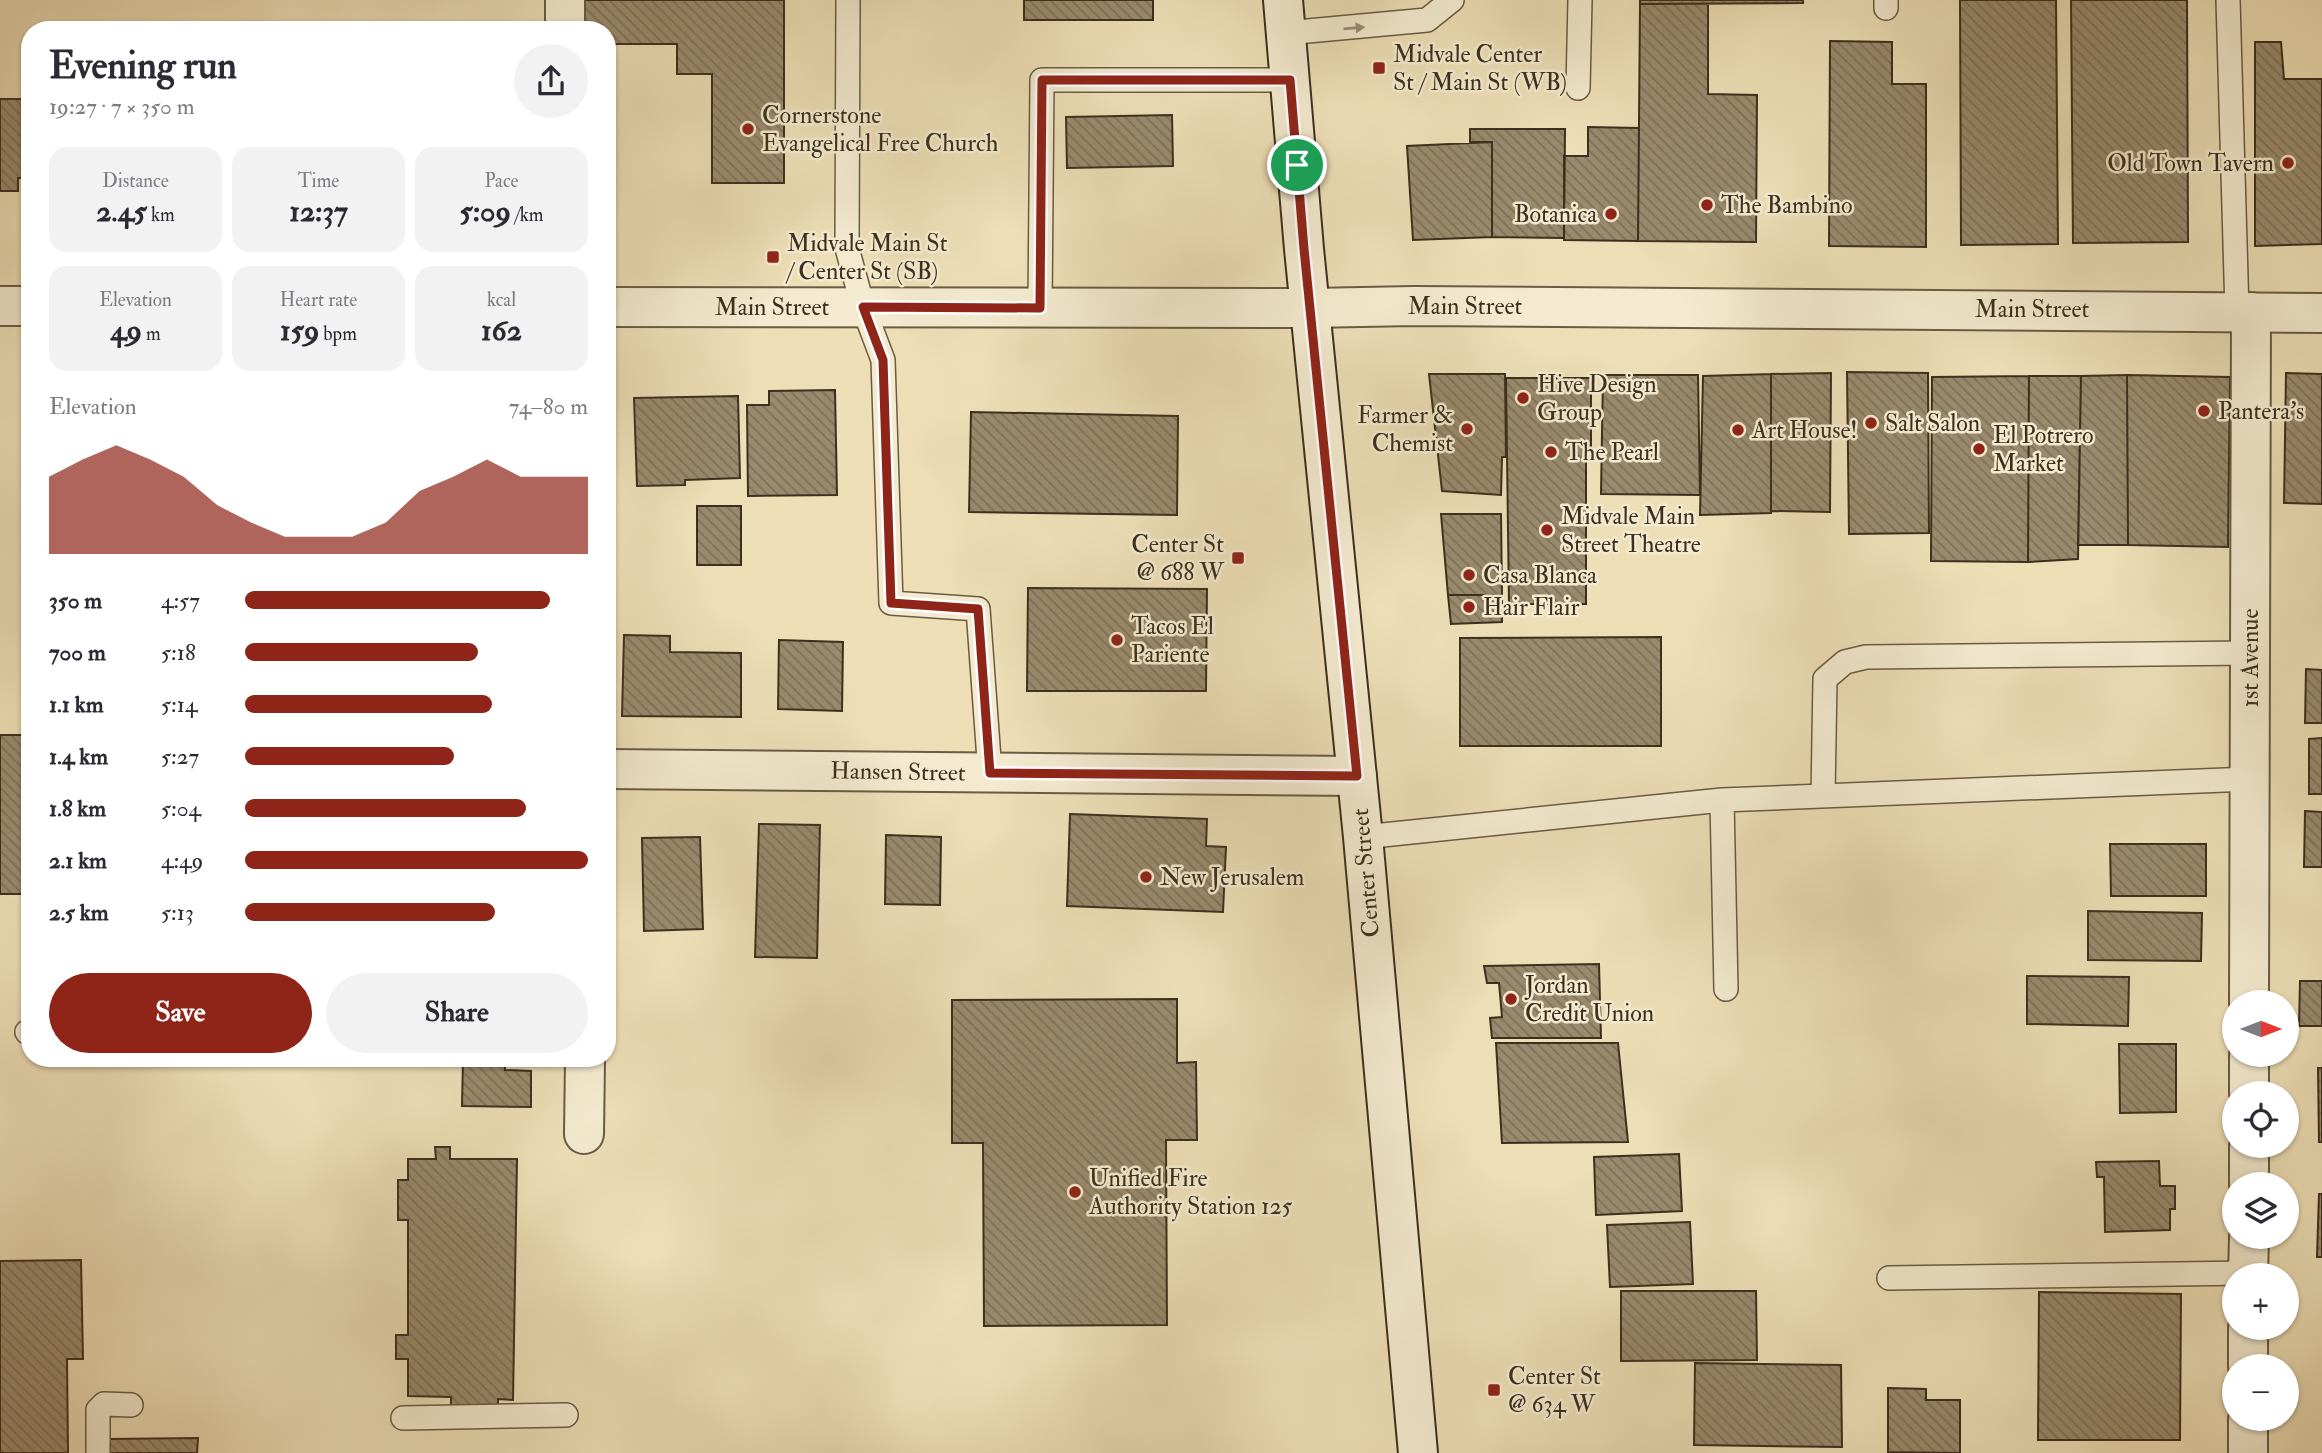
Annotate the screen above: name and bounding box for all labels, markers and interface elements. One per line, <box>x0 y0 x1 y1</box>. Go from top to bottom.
one-way arrow <box>1343 22 1365 33</box>
place label: Midvale Center St / Main St (WB) <box>1393 39 1567 98</box>
text: Evening run <box>49 42 237 90</box>
button: share <box>514 44 588 118</box>
marker: Midvale Center St / Main St (WB) <box>1371 60 1387 76</box>
text: 19:27 · 7 × 350 m <box>49 92 195 121</box>
place label: Cornerstone Evangelical Free Church <box>762 100 999 159</box>
marker: Cornerstone Evangelical Free Church <box>740 121 756 137</box>
pin <box>1267 135 1327 195</box>
icon: arrive <box>1278 146 1316 184</box>
place label: Old Town Tavern <box>2107 148 2274 179</box>
marker: Old Town Tavern <box>2280 155 2296 171</box>
text: Distance <box>102 169 169 193</box>
text: Time <box>298 169 339 193</box>
text: Pace <box>484 169 519 193</box>
place label: The Bambino <box>1721 190 1853 221</box>
text: 2.45 <box>96 193 147 230</box>
text: 12:37 <box>289 193 348 230</box>
text: 5:09 <box>459 193 511 230</box>
marker: The Bambino <box>1699 197 1715 213</box>
place label: Botanica <box>1514 199 1598 230</box>
text: km <box>147 203 175 227</box>
text: /km <box>511 203 544 227</box>
marker: Botanica <box>1603 206 1619 222</box>
place label: Midvale Main St / Center St (SB) <box>785 228 948 287</box>
marker: Midvale Main St / Center St (SB) <box>765 249 781 265</box>
text: Elevation <box>99 288 172 312</box>
text: Heart rate <box>280 288 357 312</box>
text: kcal <box>487 288 516 312</box>
street label: Main Street <box>1408 291 1523 322</box>
street label: Main Street <box>715 292 830 323</box>
street label: Main Street <box>1975 294 2090 325</box>
text: 49 <box>110 312 142 349</box>
text: 159 <box>280 312 319 349</box>
text: 162 <box>481 312 522 349</box>
text: m <box>142 322 161 346</box>
text: bpm <box>319 322 357 346</box>
place label: Hive Design Group <box>1537 369 1657 428</box>
marker: Hive Design Group <box>1515 390 1531 406</box>
text: Elevation <box>49 392 137 421</box>
text: 74–80 m <box>509 392 588 421</box>
place label: Pantera's <box>2218 396 2304 427</box>
place label: Farmer & Chemist <box>1357 400 1453 459</box>
marker: Pantera's <box>2196 403 2212 419</box>
place label: Salt Salon <box>1885 408 1980 439</box>
place label: Art House! <box>1751 415 1857 446</box>
marker: Salt Salon <box>1863 415 1879 431</box>
place label: El Potrero Market <box>1993 420 2094 479</box>
marker: Farmer & Chemist <box>1459 421 1475 437</box>
marker: Art House! <box>1730 422 1746 438</box>
place label: The Pearl <box>1565 437 1659 468</box>
marker: El Potrero Market <box>1971 441 1987 457</box>
marker: The Pearl <box>1543 444 1559 460</box>
place label: Midvale Main Street Theatre <box>1561 501 1701 560</box>
marker: Midvale Main Street Theatre <box>1539 522 1555 538</box>
place label: Center St @ 688 W <box>1131 529 1226 588</box>
marker: Center St @ 688 W <box>1230 550 1246 566</box>
place label: Casa Blanca <box>1483 560 1598 591</box>
marker: Casa Blanca <box>1461 567 1477 583</box>
text: 350 m <box>49 586 102 615</box>
text: 4:57 <box>161 586 200 615</box>
place label: Hair Flair <box>1483 592 1579 623</box>
marker: Hair Flair <box>1461 599 1477 615</box>
street label: 1st Avenue <box>2235 608 2266 708</box>
place label: Tacos El Pariente <box>1131 611 1214 670</box>
marker: Tacos El Pariente <box>1109 632 1125 648</box>
text: 700 m <box>49 638 106 667</box>
text: 5:18 <box>161 638 196 667</box>
text: 1.1 km <box>49 690 104 719</box>
text: 5:14 <box>161 690 197 719</box>
text: 1.4 km <box>49 742 108 771</box>
text: 5:27 <box>161 742 199 771</box>
street label: Hansen Street <box>830 755 966 789</box>
text: 1.8 km <box>49 794 106 823</box>
text: 5:04 <box>161 794 201 823</box>
street label: Center Street <box>1345 807 1387 939</box>
text: 2.1 km <box>49 846 107 875</box>
text: 4:49 <box>161 846 203 875</box>
place label: New Jerusalem <box>1160 862 1305 893</box>
marker: New Jerusalem <box>1138 869 1154 885</box>
text: 2.5 km <box>49 898 109 927</box>
text: 5:13 <box>161 898 194 927</box>
place label: Jordan Credit Union <box>1524 970 1654 1029</box>
button: Save <box>49 973 312 1053</box>
button: Share <box>326 973 588 1053</box>
north arrow <box>2222 990 2300 1068</box>
map controls <box>2222 990 2299 1431</box>
marker: Jordan Credit Union <box>1503 991 1519 1007</box>
button: locate <box>2222 1081 2299 1158</box>
place label: Unified Fire Authority Station 125 <box>1088 1163 1293 1222</box>
button: layers <box>2222 1172 2299 1249</box>
marker: Unified Fire Authority Station 125 <box>1067 1184 1083 1200</box>
button: + <box>2222 1263 2299 1340</box>
button: − <box>2222 1354 2299 1431</box>
place label: Center St @ 634 W <box>1508 1361 1601 1420</box>
marker: Center St @ 634 W <box>1486 1382 1502 1398</box>

